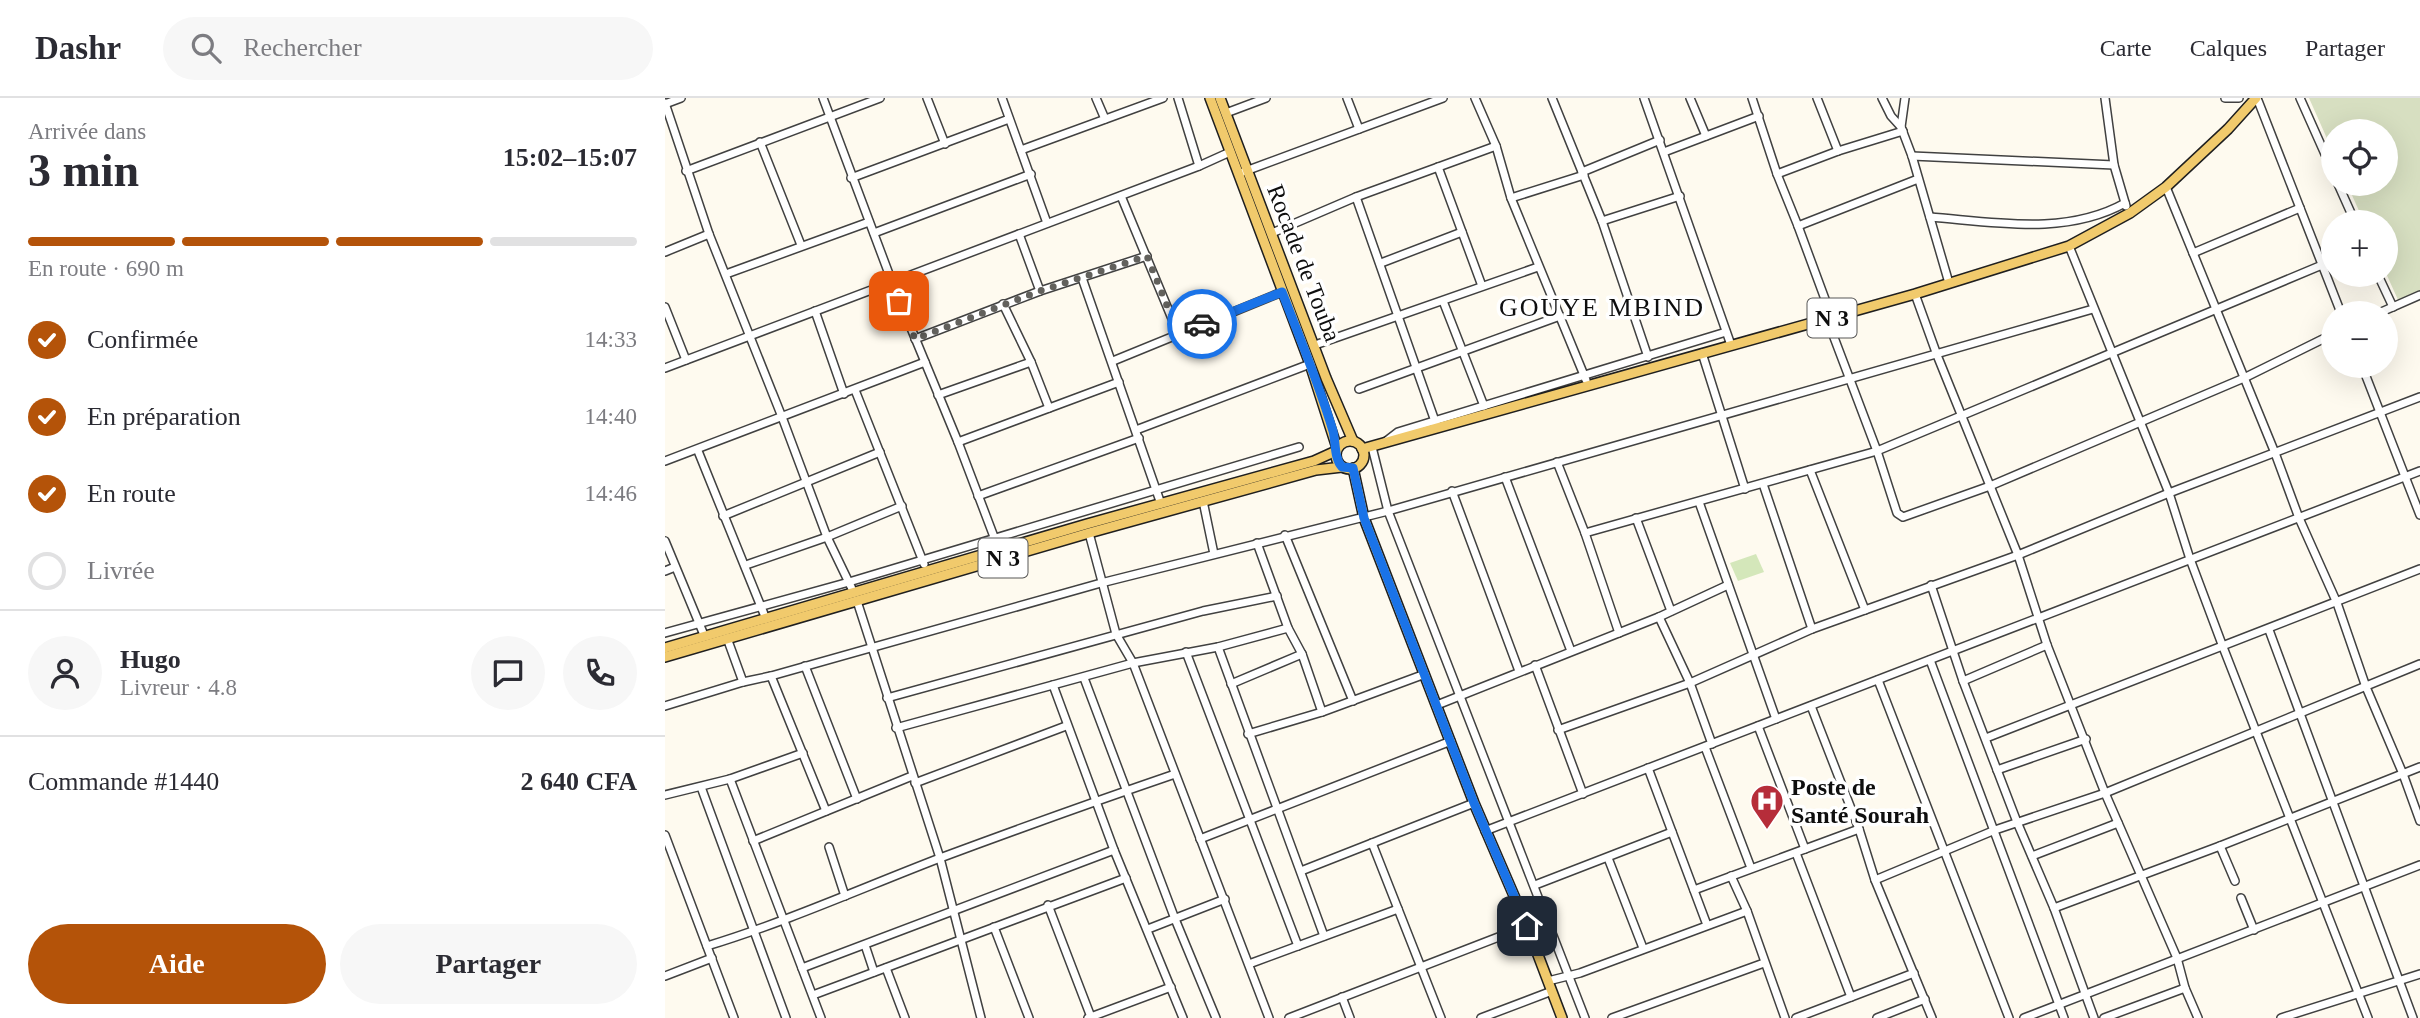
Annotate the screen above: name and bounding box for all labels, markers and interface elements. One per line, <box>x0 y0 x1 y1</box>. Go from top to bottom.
search box <box>163 17 653 80</box>
icon: search <box>187 29 225 67</box>
text: Dashr <box>35 30 121 66</box>
text: Rechercher <box>243 33 362 62</box>
text: Carte <box>2100 35 2152 61</box>
text: Calques <box>2190 35 2267 61</box>
text: Partager <box>2305 35 2385 61</box>
text: Arrivée dans <box>28 119 146 144</box>
map controls <box>2321 119 2398 378</box>
button: locate <box>2321 119 2398 196</box>
text: 15:02–15:07 <box>503 143 637 172</box>
text: 3 min <box>28 145 139 196</box>
street label: Rocade de Touba <box>1262 181 1346 345</box>
button: + <box>2321 210 2398 287</box>
text: En route · 690 m <box>28 256 184 281</box>
pin <box>869 271 929 331</box>
icon: bag <box>880 282 918 320</box>
courier <box>1167 289 1237 359</box>
district label: GOUYE MBIND <box>1499 293 1705 322</box>
road number: N 3 <box>1807 298 1857 338</box>
button: − <box>2321 301 2398 378</box>
icon: car <box>1183 305 1221 343</box>
icon: check <box>28 321 66 359</box>
text: Confirmée <box>87 325 198 354</box>
text: 14:33 <box>585 327 637 352</box>
icon: check <box>28 398 66 436</box>
text: En préparation <box>87 402 241 431</box>
text: 14:40 <box>585 404 637 429</box>
icon: check <box>28 475 66 513</box>
text: En route <box>87 479 176 508</box>
text: 14:46 <box>585 481 637 506</box>
road number: N 3 <box>979 538 1027 578</box>
text: Livrée <box>87 556 155 585</box>
button: person <box>28 636 102 710</box>
button: chat <box>471 636 545 710</box>
button: phone <box>563 636 637 710</box>
text: Hugo <box>120 645 181 674</box>
text: Livreur · 4.8 <box>120 675 237 700</box>
text: Commande #1440 <box>28 767 219 796</box>
text: 2 640 CFA <box>520 767 637 796</box>
place label: Poste de Santé Sourah <box>1791 774 1929 828</box>
hospital icon: Poste de Santé Sourah <box>1748 782 1786 831</box>
pin <box>1497 896 1557 956</box>
icon: home <box>1508 907 1546 945</box>
button: Aide <box>28 924 326 1004</box>
button: Partager <box>340 924 637 1004</box>

